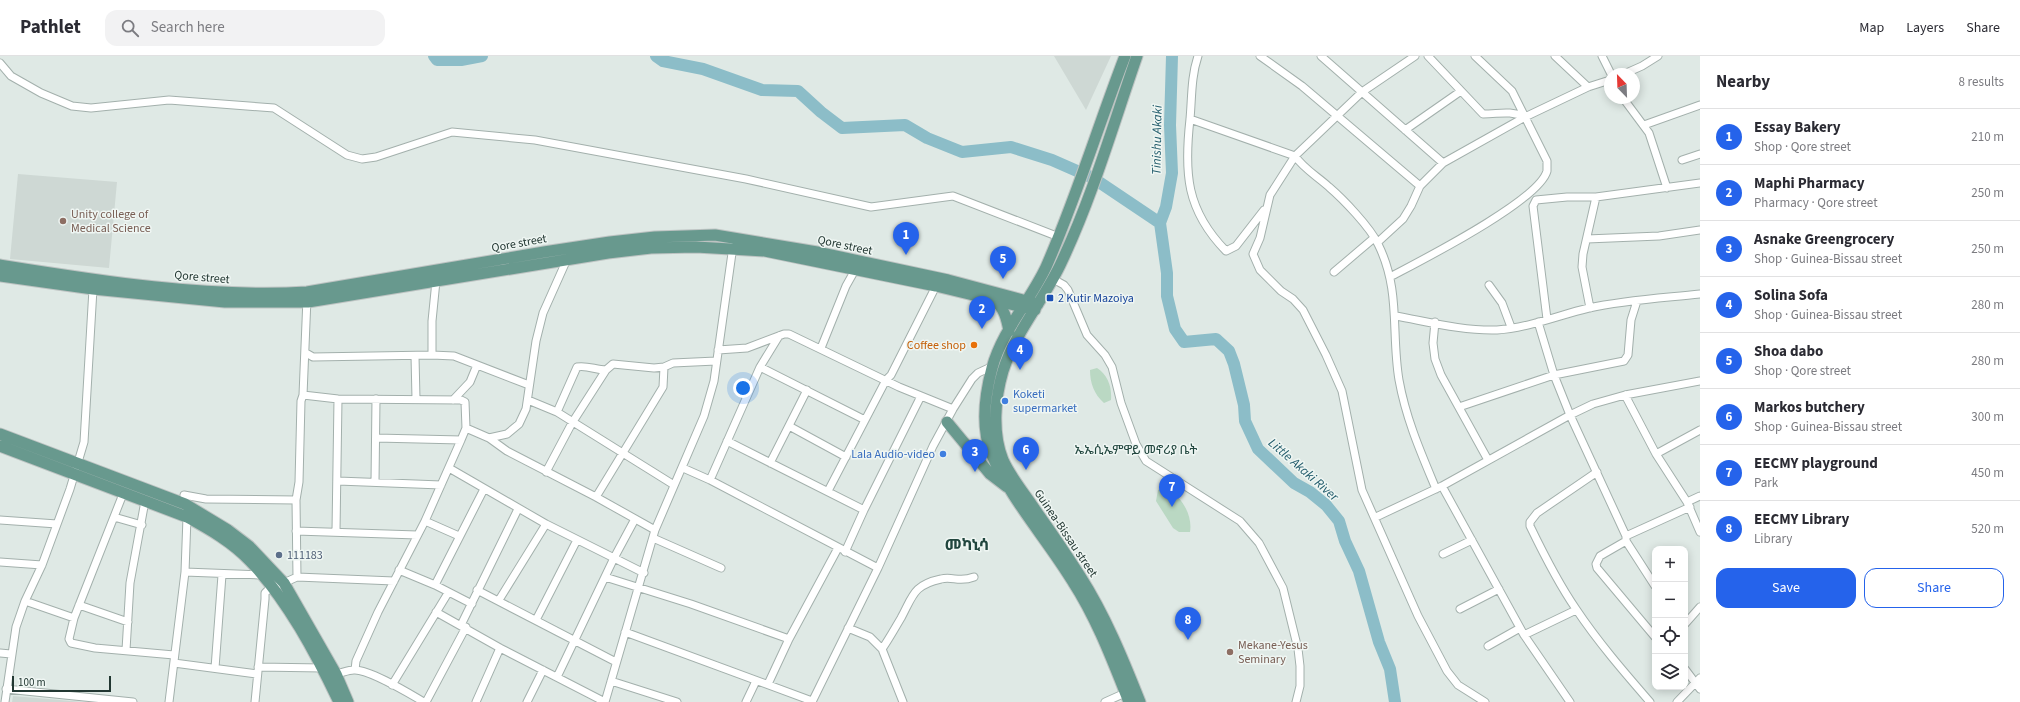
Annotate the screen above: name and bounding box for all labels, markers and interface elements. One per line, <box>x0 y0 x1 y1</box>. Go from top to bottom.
search box <box>105 10 385 46</box>
text: Pathlet <box>20 14 81 41</box>
icon: search <box>119 17 141 39</box>
text: Search here <box>151 17 225 38</box>
text: Map <box>1859 18 1884 38</box>
text: Layers <box>1906 18 1944 38</box>
text: Share <box>1966 18 2000 38</box>
north arrow <box>1604 68 1640 104</box>
text: Nearby <box>1716 70 1770 94</box>
text: 8 results <box>1959 73 2004 91</box>
water label: Tinishu Akaki <box>1147 104 1167 175</box>
text: Essay Bakery <box>1754 117 1841 138</box>
text: 1 <box>1726 128 1732 146</box>
text: 210 m <box>1971 128 2004 146</box>
text: Shop · Qore street <box>1754 138 1851 156</box>
text: Maphi Pharmacy <box>1754 173 1865 194</box>
text: 2 <box>1726 184 1732 202</box>
text: 250 m <box>1971 184 2004 202</box>
text: Pharmacy · Qore street <box>1754 194 1878 212</box>
place label: Unity college of Medical Science <box>71 206 151 237</box>
marker: Unity college of Medical Science <box>58 216 68 226</box>
pin: 1 <box>893 222 919 255</box>
text: Asnake Greengrocery <box>1754 229 1894 250</box>
street label: Qore street <box>490 230 548 257</box>
street label: Qore street <box>816 231 874 260</box>
text: 3 <box>1726 240 1732 258</box>
text: 250 m <box>1971 240 2004 258</box>
pin: 5 <box>990 246 1016 279</box>
text: Shop · Guinea-Bissau street <box>1754 250 1902 268</box>
street label: Qore street <box>174 267 230 288</box>
text: Solina Sofa <box>1754 285 1828 306</box>
place label: 2 Kutir Mazoiya <box>1058 290 1134 307</box>
marker: 2 Kutir Mazoiya <box>1045 293 1055 303</box>
pin: 2 <box>969 296 995 329</box>
text: 4 <box>1726 296 1732 314</box>
text: 280 m <box>1971 296 2004 314</box>
text: Shop · Guinea-Bissau street <box>1754 306 1902 324</box>
place label: Coffee shop <box>907 337 966 354</box>
pin: 4 <box>1007 337 1033 370</box>
marker: Coffee shop <box>969 340 979 350</box>
text: Shoa dabo <box>1754 341 1823 362</box>
text: 5 <box>1726 352 1732 370</box>
text: 280 m <box>1971 352 2004 370</box>
text: Shop · Qore street <box>1754 362 1851 380</box>
your location <box>733 378 753 398</box>
place label: Koketi supermarket <box>1013 386 1077 417</box>
marker: Koketi supermarket <box>1000 396 1010 406</box>
text: Markos butchery <box>1754 397 1865 418</box>
text: 6 <box>1726 408 1732 426</box>
text: 300 m <box>1971 408 2004 426</box>
text: Shop · Guinea-Bissau street <box>1754 418 1902 436</box>
water label: Little Akaki River <box>1264 434 1343 506</box>
pin: 6 <box>1013 437 1039 470</box>
pin: 3 <box>962 439 988 472</box>
district label: ኤኤሲኤምዋይ መኖሪያ ቤት <box>1075 441 1198 459</box>
place label: Lala Audio-video <box>851 446 935 463</box>
marker: Lala Audio-video <box>938 449 948 459</box>
text: EECMY playground <box>1754 453 1878 474</box>
text: 7 <box>1726 464 1732 482</box>
text: 450 m <box>1971 464 2004 482</box>
pin: 7 <box>1159 474 1185 507</box>
text: Park <box>1754 474 1778 492</box>
street label: Guinea-Bissau street <box>1030 486 1101 581</box>
text: EECMY Library <box>1754 509 1849 530</box>
text: 8 <box>1726 520 1732 538</box>
text: 520 m <box>1971 520 2004 538</box>
text: Library <box>1754 530 1792 548</box>
district label: መካኒሳ <box>945 534 989 556</box>
map controls <box>1652 546 1688 690</box>
button: + <box>1652 546 1688 582</box>
place label: 111183 <box>287 547 323 564</box>
marker: 111183 <box>274 550 284 560</box>
button: Save <box>1716 568 1856 608</box>
button: Share <box>1864 568 2004 608</box>
button: − <box>1652 582 1688 618</box>
pin: 8 <box>1175 607 1201 640</box>
button: locate <box>1652 618 1688 654</box>
place label: Mekane-Yesus Seminary <box>1238 637 1308 668</box>
marker: Mekane-Yesus Seminary <box>1225 647 1235 657</box>
button: layers <box>1652 654 1688 690</box>
scale bar <box>12 674 111 693</box>
text: 100 m <box>18 675 46 690</box>

